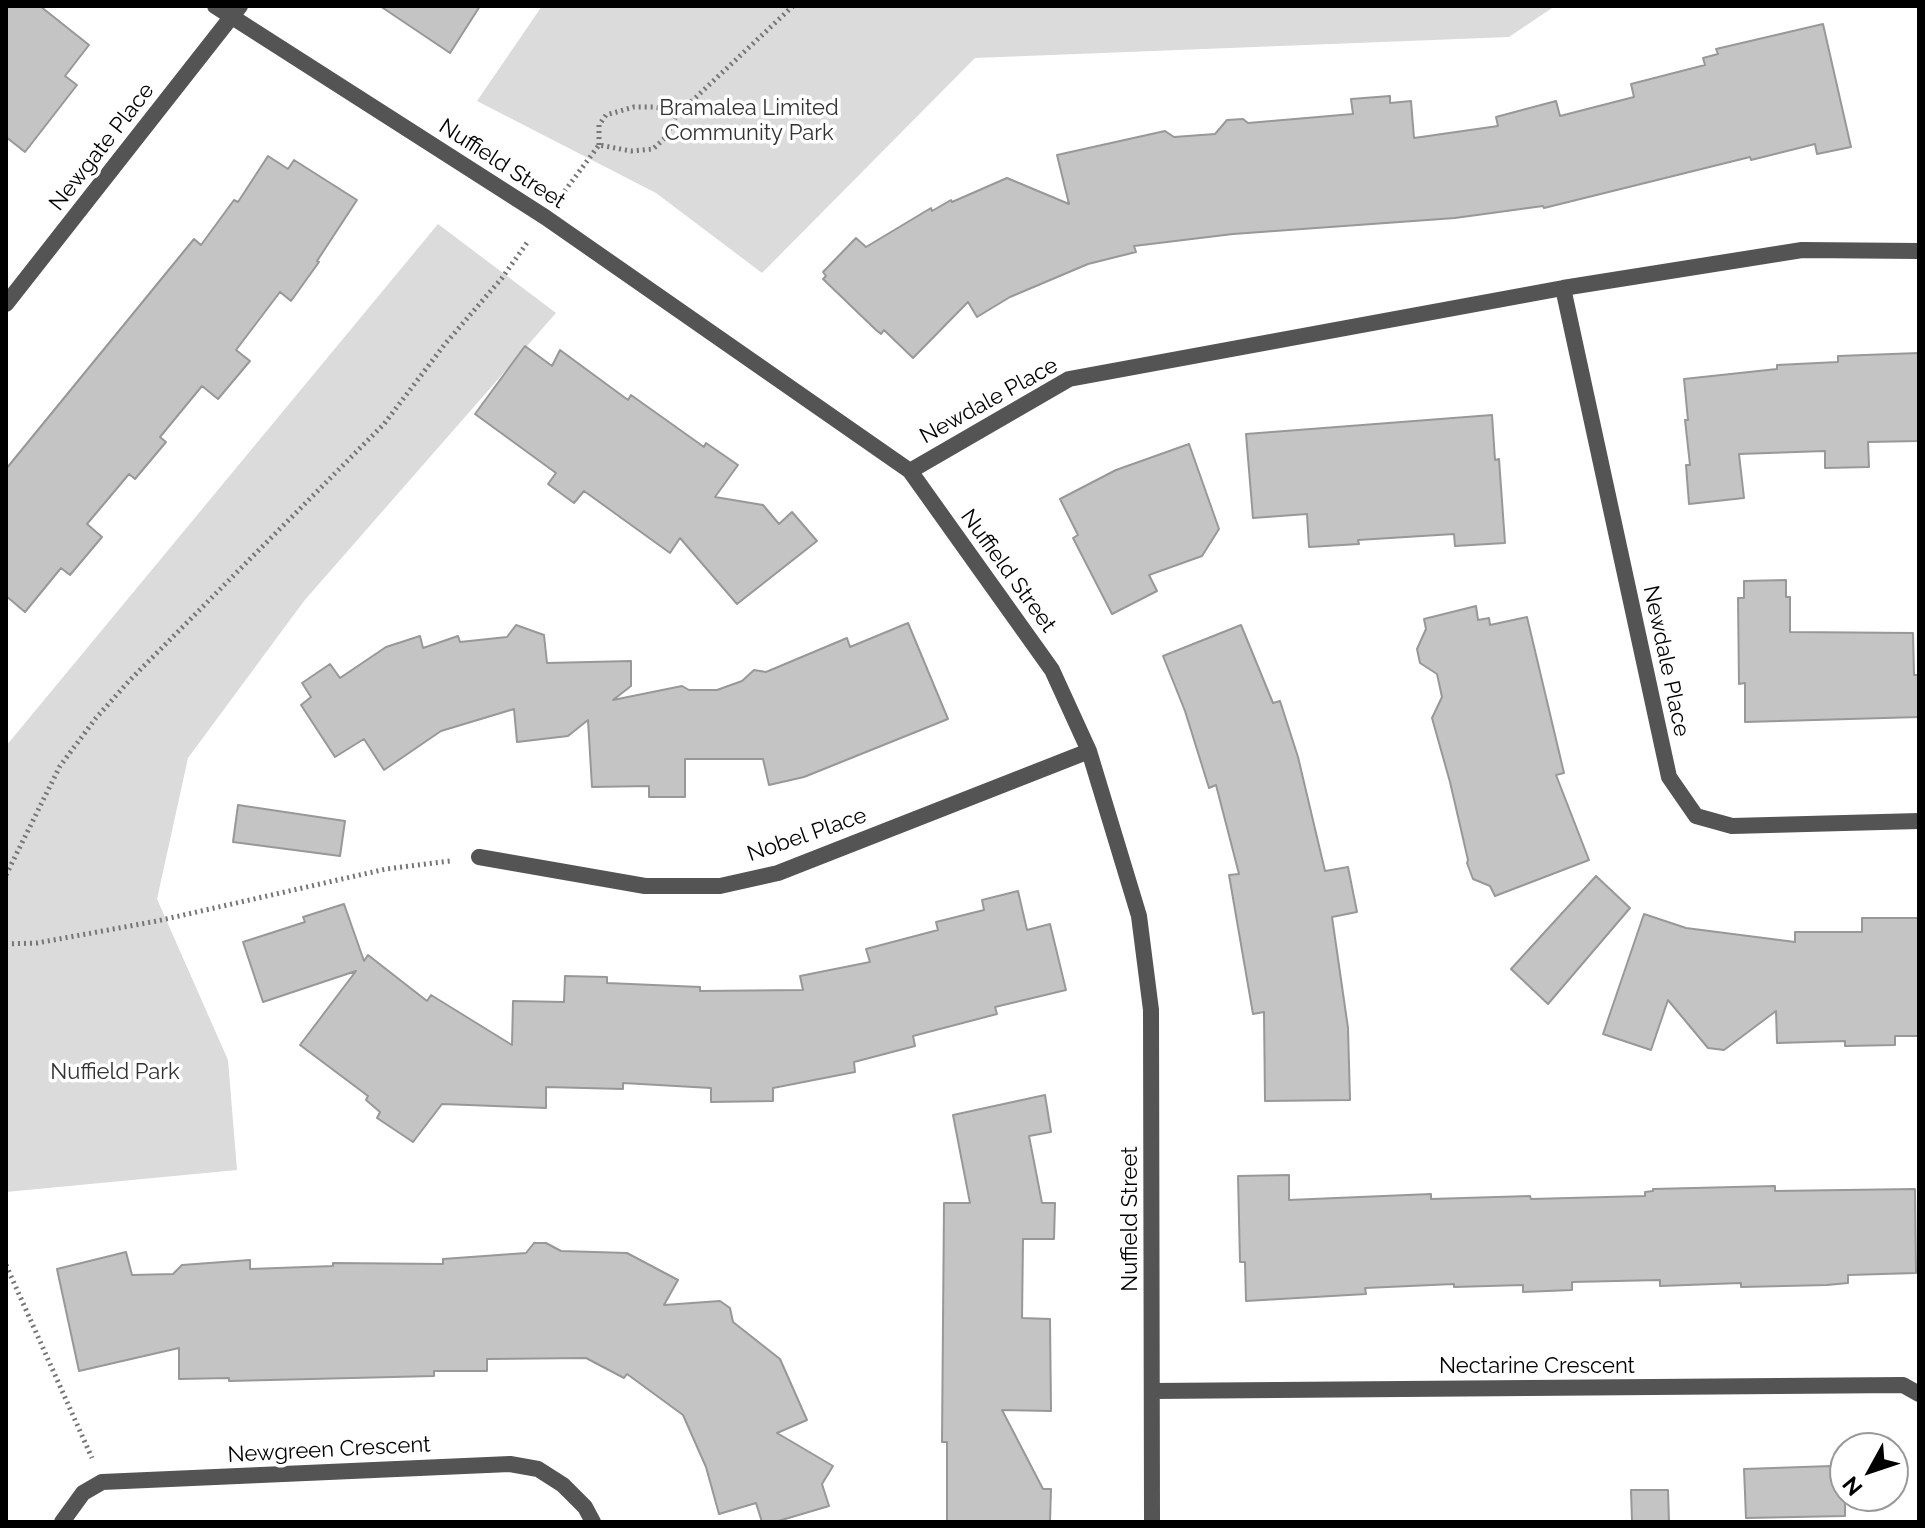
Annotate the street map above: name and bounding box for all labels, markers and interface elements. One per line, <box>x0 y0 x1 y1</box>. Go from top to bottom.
street label: Newgate Place <box>44 78 160 216</box>
park label: Bramalea Limited Community Park <box>659 95 839 146</box>
street label: Nuffield Street <box>434 113 570 215</box>
street label: Newdale Place <box>915 352 1063 450</box>
street label: Nuffield Street <box>955 504 1061 638</box>
street label: Newdale Place <box>1637 583 1695 739</box>
street label: Nobel Place <box>744 802 870 868</box>
park label: Nuffield Park <box>50 1059 180 1085</box>
street label: Nuffield Street <box>1117 1146 1143 1292</box>
street label: Nectarine Crescent <box>1439 1353 1635 1379</box>
street label: Newgreen Crescent <box>227 1432 431 1468</box>
north arrow <box>1829 1432 1909 1512</box>
text: N <box>1837 1471 1868 1501</box>

